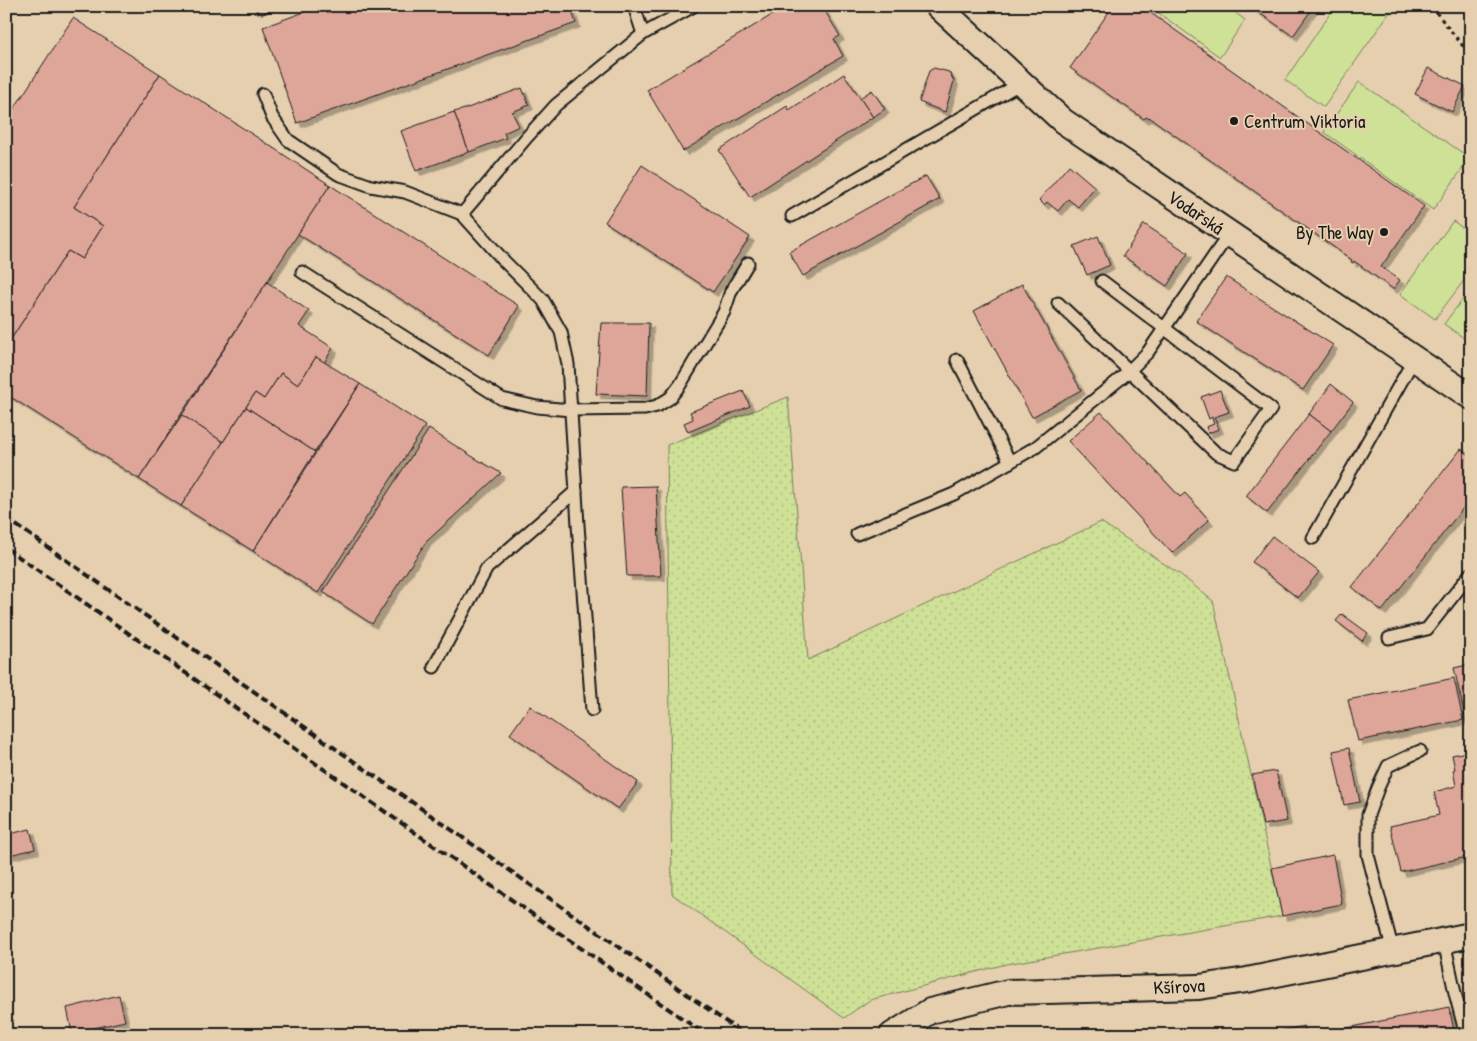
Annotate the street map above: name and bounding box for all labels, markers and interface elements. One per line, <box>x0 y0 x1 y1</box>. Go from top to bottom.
place label: Centrum Viktoria <box>1244 108 1366 134</box>
marker: Centrum Viktoria <box>1228 115 1240 127</box>
street label: Vodařská <box>1163 184 1230 241</box>
place label: By The Way <box>1296 219 1374 245</box>
marker: By The Way <box>1378 226 1390 238</box>
street label: Kšírova <box>1153 972 1206 1000</box>

